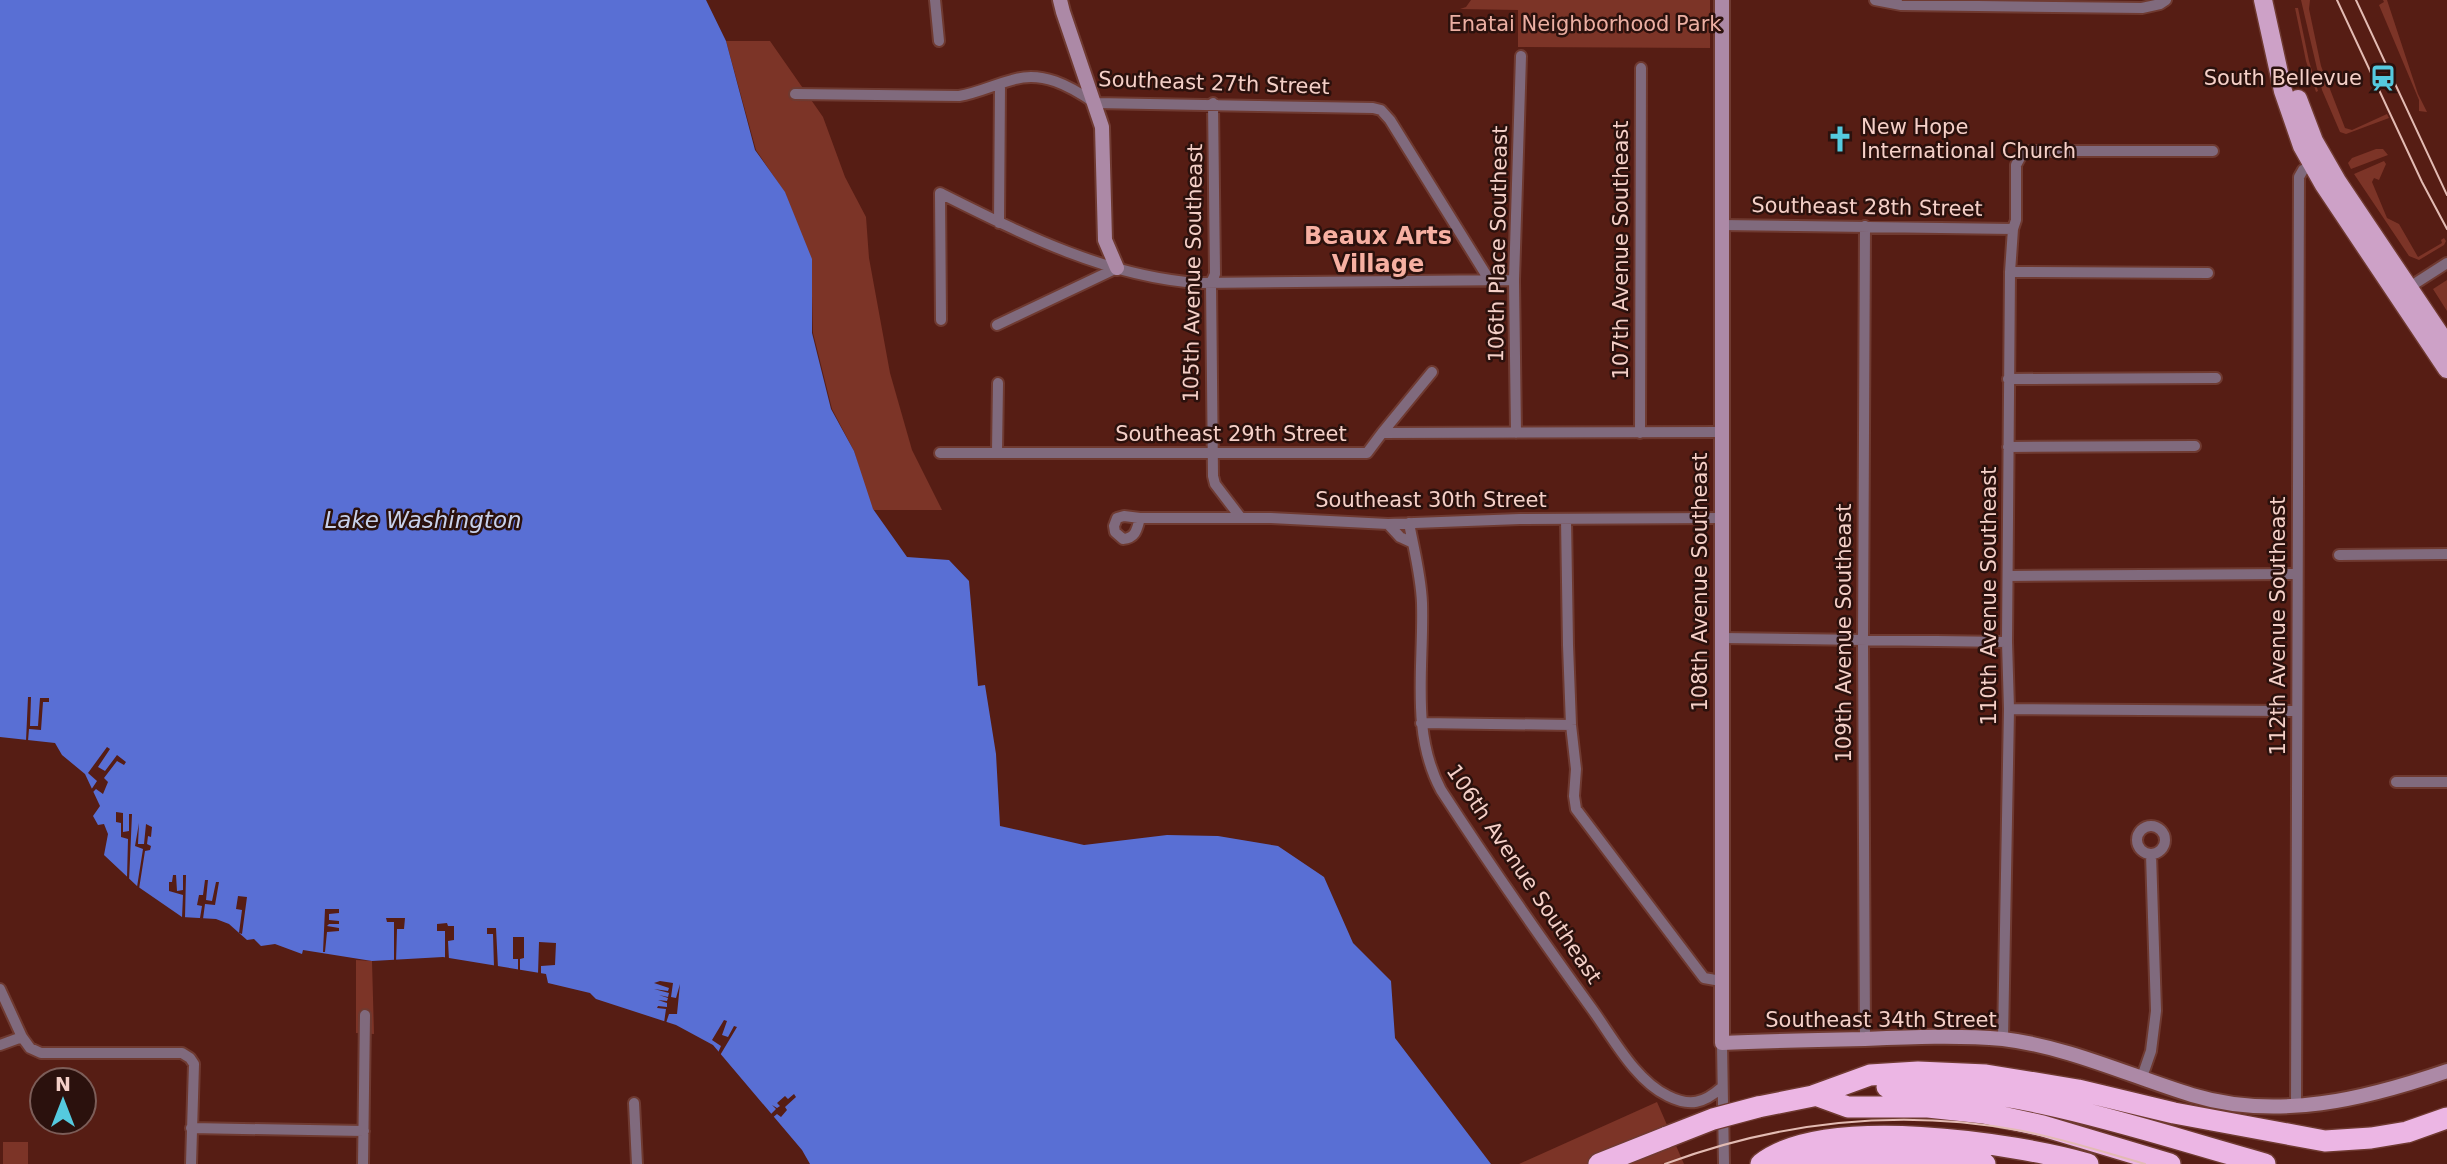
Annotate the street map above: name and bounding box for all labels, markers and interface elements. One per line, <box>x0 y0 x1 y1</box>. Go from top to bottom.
park label: Enatai Neighborhood Park <box>1449 12 1722 36</box>
station icon: South Bellevue <box>2368 63 2398 93</box>
place label: South Bellevue <box>2204 66 2362 90</box>
street label: Southeast 27th Street <box>1098 67 1330 99</box>
place label: New Hope International Church <box>1861 115 2076 163</box>
street label: 107th Avenue Southeast <box>1609 121 1633 380</box>
church icon: New Hope International Church <box>1825 124 1855 154</box>
street label: 106th Place Southeast <box>1484 125 1512 363</box>
street label: 105th Avenue Southeast <box>1179 143 1207 403</box>
street label: Southeast 28th Street <box>1751 193 1983 221</box>
district label: Beaux Arts Village <box>1304 222 1452 278</box>
street label: Southeast 29th Street <box>1115 422 1347 446</box>
street label: 108th Avenue Southeast <box>1688 453 1712 712</box>
street label: 110th Avenue Southeast <box>1977 467 2001 726</box>
street label: Southeast 30th Street <box>1315 488 1547 512</box>
street label: 112th Avenue Southeast <box>2266 497 2290 756</box>
street label: 109th Avenue Southeast <box>1832 504 1856 763</box>
water label: Lake Washington <box>324 507 522 533</box>
street label: 106th Avenue Southeast <box>1442 760 1606 988</box>
street label: Southeast 34th Street <box>1765 1008 1997 1032</box>
north arrow <box>28 1066 98 1136</box>
text: N <box>55 1073 71 1095</box>

